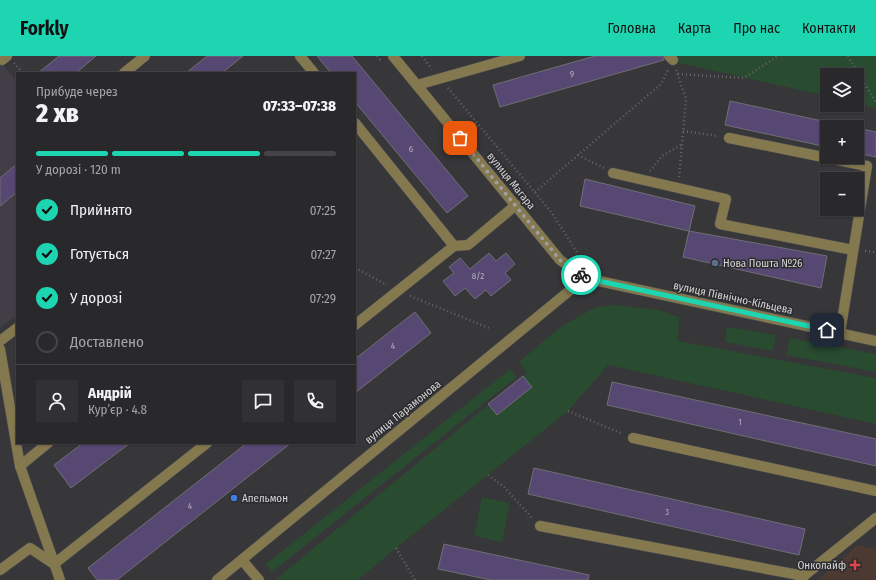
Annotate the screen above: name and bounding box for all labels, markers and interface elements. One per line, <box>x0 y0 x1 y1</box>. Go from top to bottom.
text: Forkly <box>20 17 69 40</box>
text: Головна <box>608 20 656 37</box>
text: Карта <box>678 20 711 37</box>
text: Про нас <box>733 20 780 37</box>
text: Контакти <box>802 20 856 37</box>
map controls <box>820 68 864 216</box>
button: layers <box>820 68 864 112</box>
house number: 9 <box>570 69 574 79</box>
text: Прибуде через <box>36 84 118 99</box>
text: 07:33–07:38 <box>263 97 336 115</box>
text: 2 хв <box>36 98 79 129</box>
button: + <box>820 120 864 164</box>
pin <box>443 121 477 155</box>
icon: bag <box>449 127 471 149</box>
house number: 6 <box>409 144 414 154</box>
street label: вулиця Магара <box>484 150 538 212</box>
text: У дорозі · 120 m <box>36 162 121 177</box>
button: − <box>820 172 864 216</box>
icon: check <box>36 199 58 221</box>
text: Прийнято <box>70 201 132 219</box>
text: 07:25 <box>310 203 336 218</box>
icon: check <box>36 243 58 265</box>
text: Готується <box>70 245 129 263</box>
text: 07:27 <box>311 247 336 262</box>
courier <box>561 255 601 295</box>
place label: Нова Пошта №26 <box>723 257 803 270</box>
marker: Нова Пошта №26 <box>710 258 720 268</box>
icon: bike <box>570 264 592 286</box>
house number: 8/2 <box>472 271 484 281</box>
street label: вулиця Північно-Кільцева <box>672 279 794 317</box>
icon: check <box>36 287 58 309</box>
text: У дорозі <box>70 289 122 307</box>
text: 07:29 <box>309 291 336 306</box>
pin <box>810 313 844 347</box>
icon: home <box>816 319 838 341</box>
text: Доставлено <box>70 333 144 351</box>
house number: 4 <box>391 341 396 351</box>
street label: вулиця Парамонова <box>363 377 443 447</box>
button: person <box>36 380 78 422</box>
button: chat <box>242 380 284 422</box>
button: phone <box>294 380 336 422</box>
text: Андрій <box>88 384 132 402</box>
text: Кур’єр · 4.8 <box>88 402 147 417</box>
house number: 1 <box>738 417 742 427</box>
place label: Апельмон <box>242 492 288 505</box>
marker: Апельмон <box>229 493 239 503</box>
house number: 4 <box>188 501 193 511</box>
house number: 3 <box>665 507 669 517</box>
place label: Онколайф <box>797 559 846 572</box>
marker: Онколайф <box>849 559 861 571</box>

